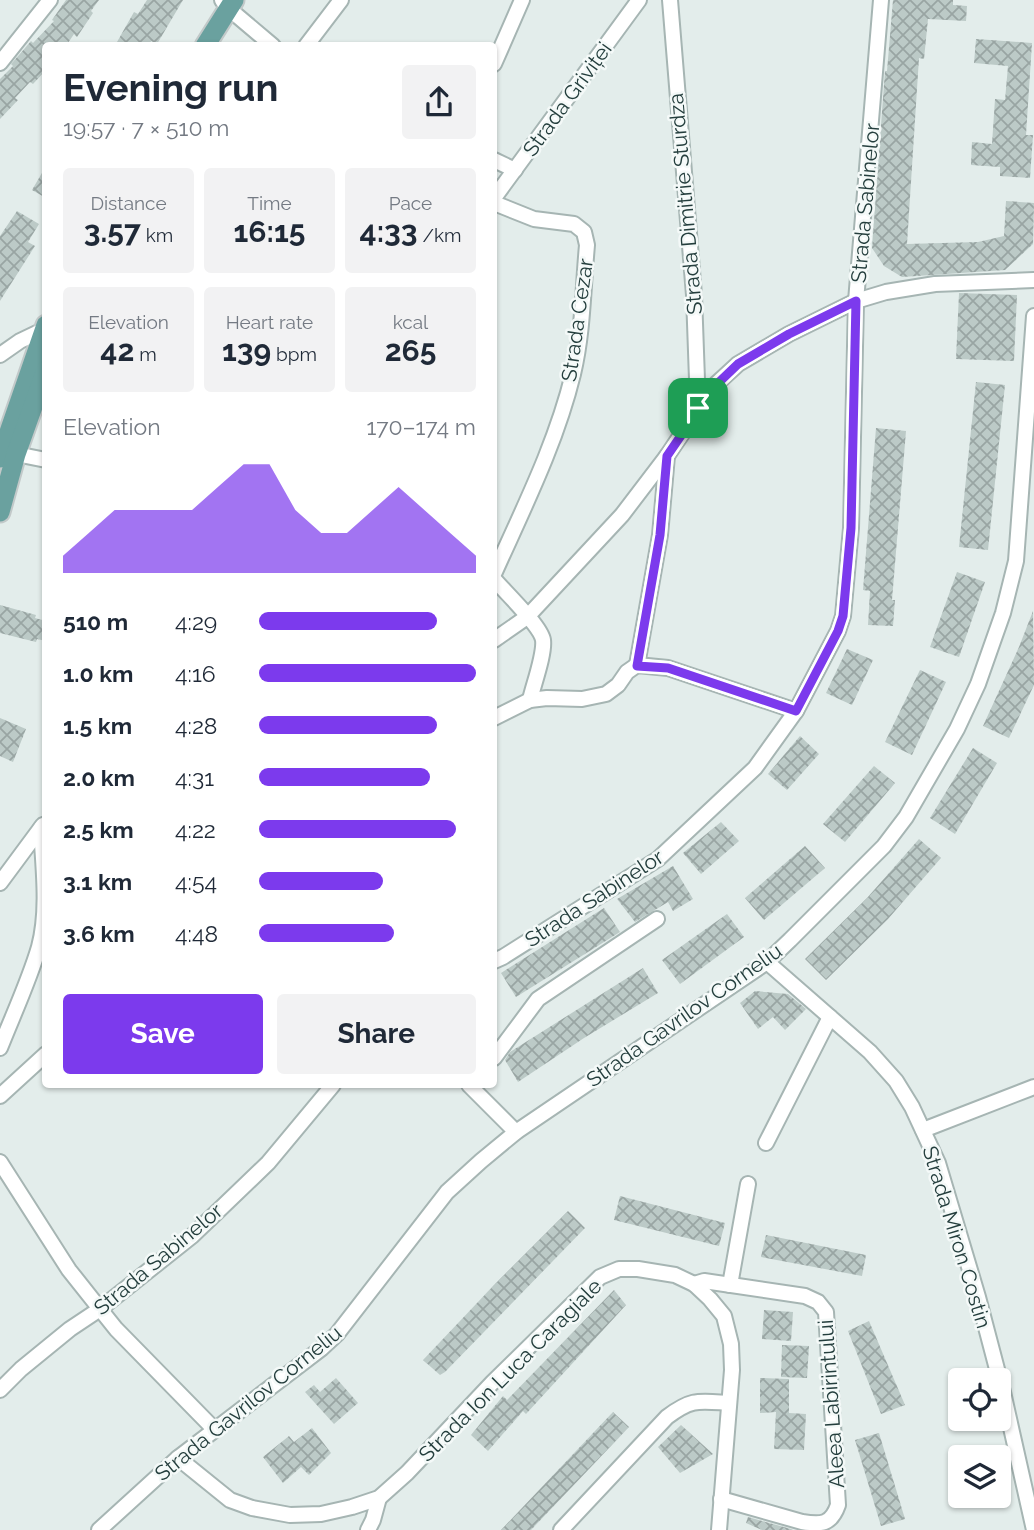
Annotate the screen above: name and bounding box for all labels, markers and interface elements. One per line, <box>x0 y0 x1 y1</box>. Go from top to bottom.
street label: Strada Griviței <box>517 37 617 161</box>
text: Evening run <box>63 65 278 110</box>
button: share <box>402 65 476 139</box>
street label: Strada Dimitrie Sturdza <box>663 92 707 316</box>
text: 19:57 · 7 × 510 m <box>63 114 230 141</box>
street label: Strada Sabinelor <box>846 122 884 284</box>
text: Distance <box>90 192 167 214</box>
text: Time <box>247 192 292 214</box>
text: Pace <box>389 192 432 214</box>
text: 3.57 <box>84 214 141 249</box>
text: 16:15 <box>234 214 305 249</box>
text: 4:33 <box>360 214 418 249</box>
text: km <box>141 224 173 246</box>
text: /km <box>418 224 461 246</box>
street label: Strada Cezar <box>556 256 598 383</box>
text: Elevation <box>88 311 169 333</box>
text: Heart rate <box>226 311 313 333</box>
text: kcal <box>393 311 428 333</box>
text: 42 <box>100 333 134 368</box>
text: 139 <box>222 333 271 368</box>
text: 265 <box>385 333 436 368</box>
text: m <box>134 343 157 365</box>
text: bpm <box>271 343 317 365</box>
pin <box>668 378 728 438</box>
icon: arrive <box>679 389 717 427</box>
text: Elevation <box>63 413 161 440</box>
text: 170–174 m <box>367 413 476 440</box>
text: 510 m <box>63 608 128 635</box>
text: 4:29 <box>175 608 217 635</box>
text: 1.0 km <box>63 660 133 687</box>
text: 4:16 <box>175 660 216 687</box>
text: 1.5 km <box>63 712 132 739</box>
text: 4:28 <box>175 712 218 739</box>
text: 2.0 km <box>63 764 135 791</box>
text: 4:31 <box>175 764 214 791</box>
text: 2.5 km <box>63 816 134 843</box>
text: 4:22 <box>175 816 216 843</box>
street label: Strada Sabinelor <box>520 844 668 952</box>
text: 3.1 km <box>63 868 132 895</box>
text: 4:54 <box>175 868 217 895</box>
text: 3.6 km <box>63 920 135 947</box>
text: 4:48 <box>175 920 218 947</box>
street label: Strada Gavrilov Corneliu <box>581 938 787 1092</box>
button: Save <box>63 994 263 1074</box>
button: Share <box>277 994 476 1074</box>
street label: Strada Miron Costin <box>917 1143 997 1331</box>
street label: Strada Sabinelor <box>89 1198 228 1320</box>
street label: Strada Ion Luca Caragiale <box>413 1273 607 1467</box>
street label: Aleea Labirintului <box>813 1319 849 1489</box>
street label: Strada Gavrilov Corneliu <box>150 1320 346 1486</box>
map controls <box>948 1368 1011 1508</box>
button: locate <box>948 1368 1011 1431</box>
button: layers <box>948 1445 1011 1508</box>

